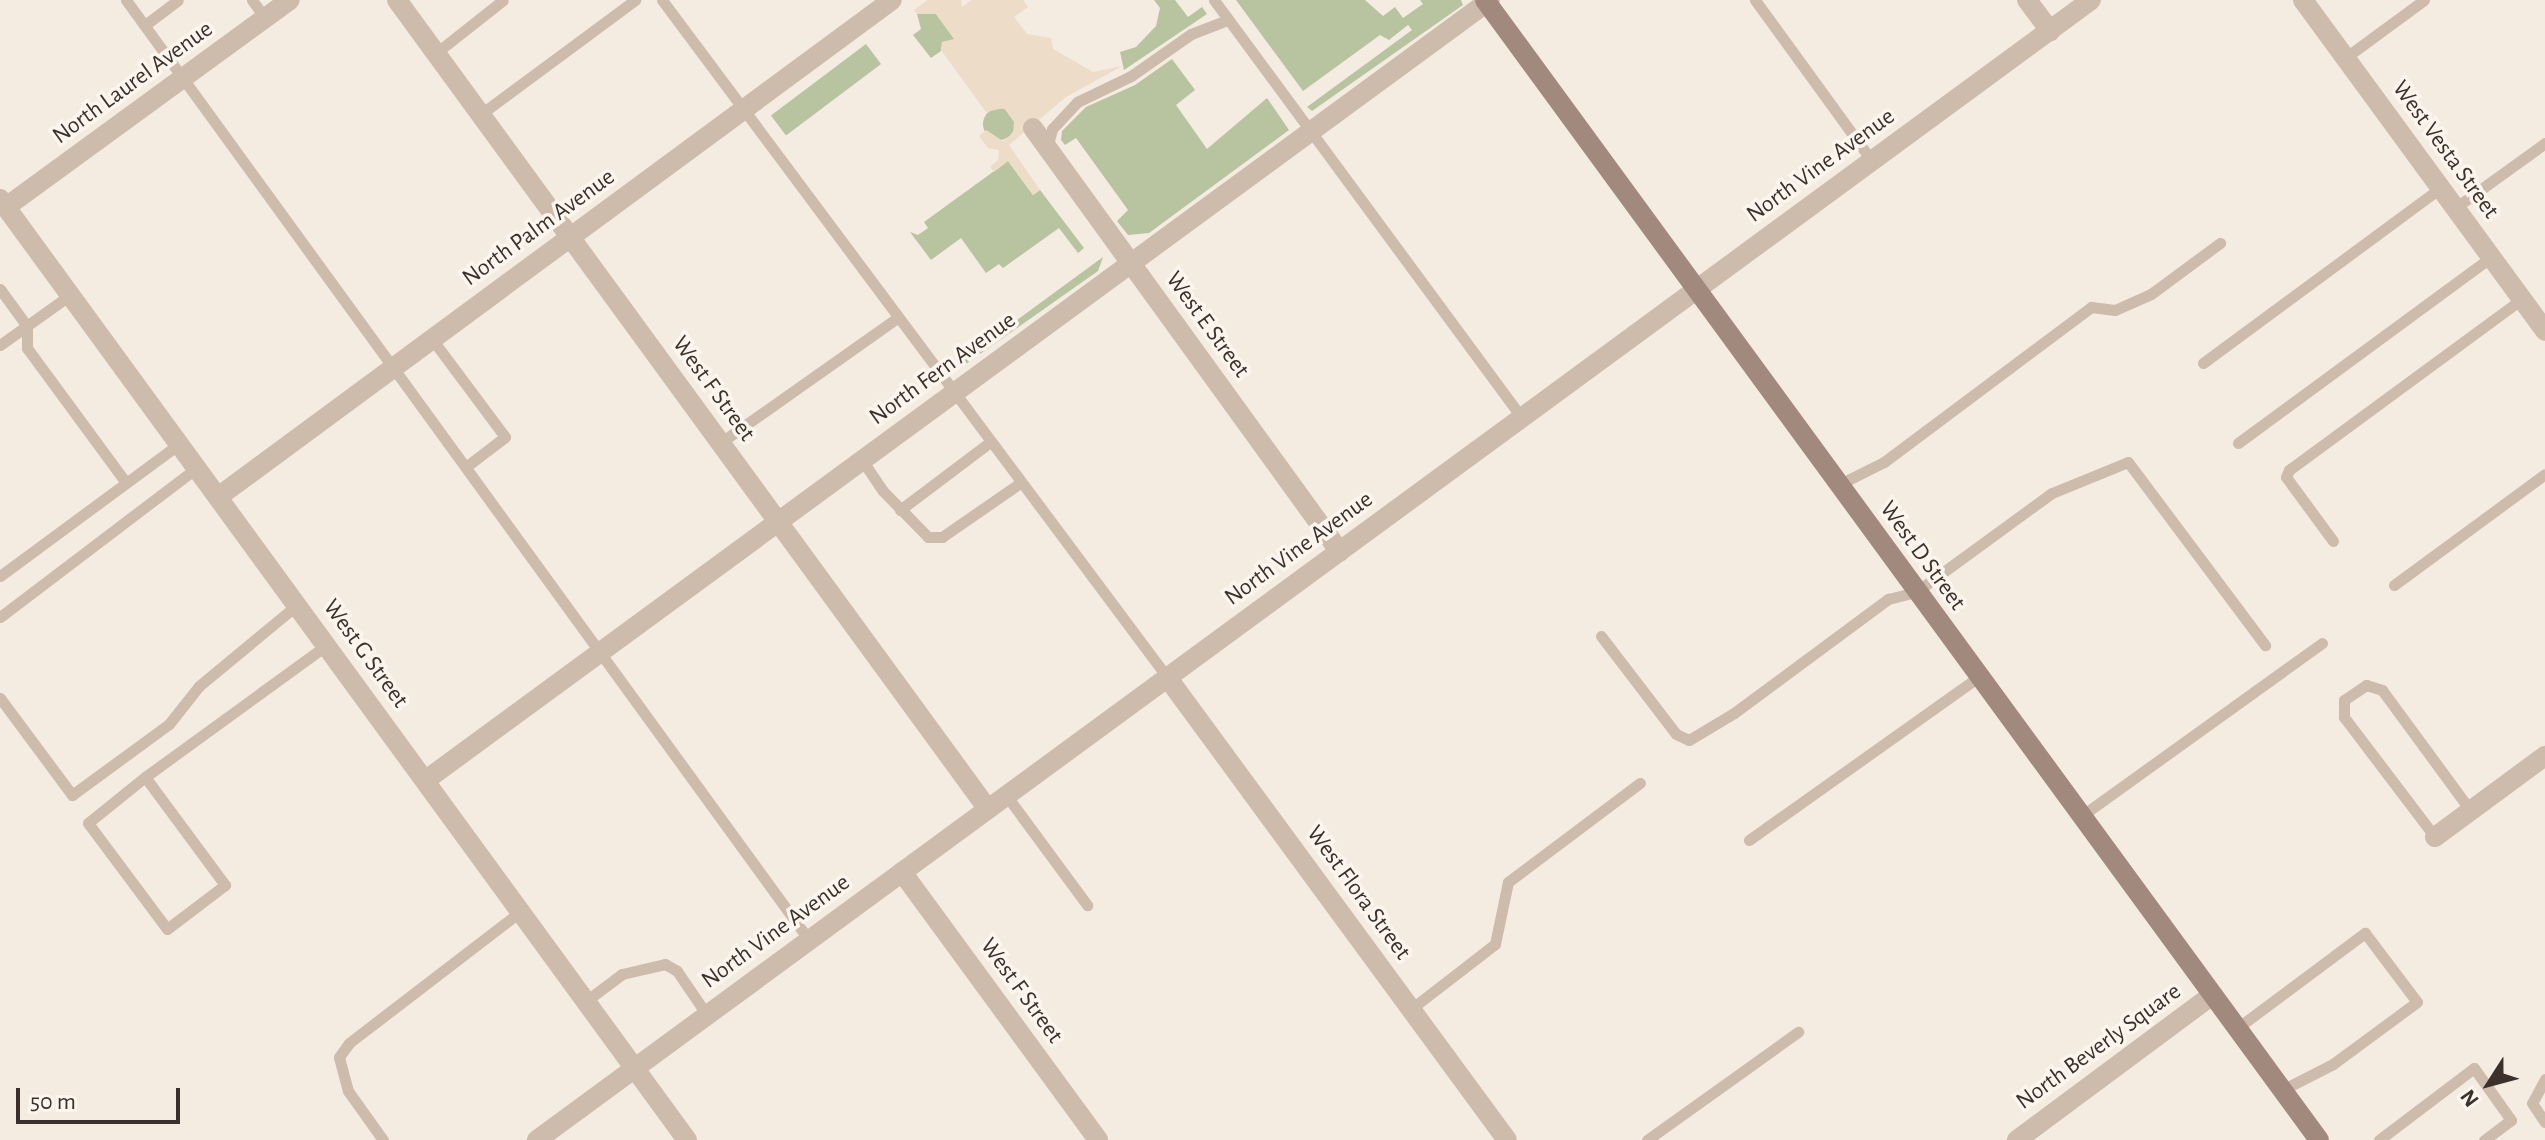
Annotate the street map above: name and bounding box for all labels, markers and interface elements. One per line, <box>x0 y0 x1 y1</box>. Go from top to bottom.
street label: North Laurel Avenue <box>47 15 219 151</box>
street label: West Vesta Street <box>2385 75 2505 225</box>
street label: North Vine Avenue <box>1741 103 1901 229</box>
street label: North Palm Avenue <box>457 163 621 293</box>
street label: West E Street <box>1159 266 1255 384</box>
street label: North Fern Avenue <box>864 306 1022 432</box>
street label: West F Street <box>665 331 761 447</box>
street label: North Vine Avenue <box>1219 486 1379 612</box>
street label: West D Street <box>1873 496 1971 616</box>
street label: West G Street <box>316 594 414 714</box>
street label: West Flora Street <box>1300 820 1416 966</box>
street label: North Vine Avenue <box>696 869 856 995</box>
street label: West F Street <box>973 933 1069 1049</box>
street label: North Beverly Square <box>2011 978 2187 1116</box>
north arrow <box>2449 1044 2529 1124</box>
scale bar <box>20 1072 184 1122</box>
text: N <box>2456 1085 2483 1111</box>
text: 50 m <box>30 1090 76 1114</box>

